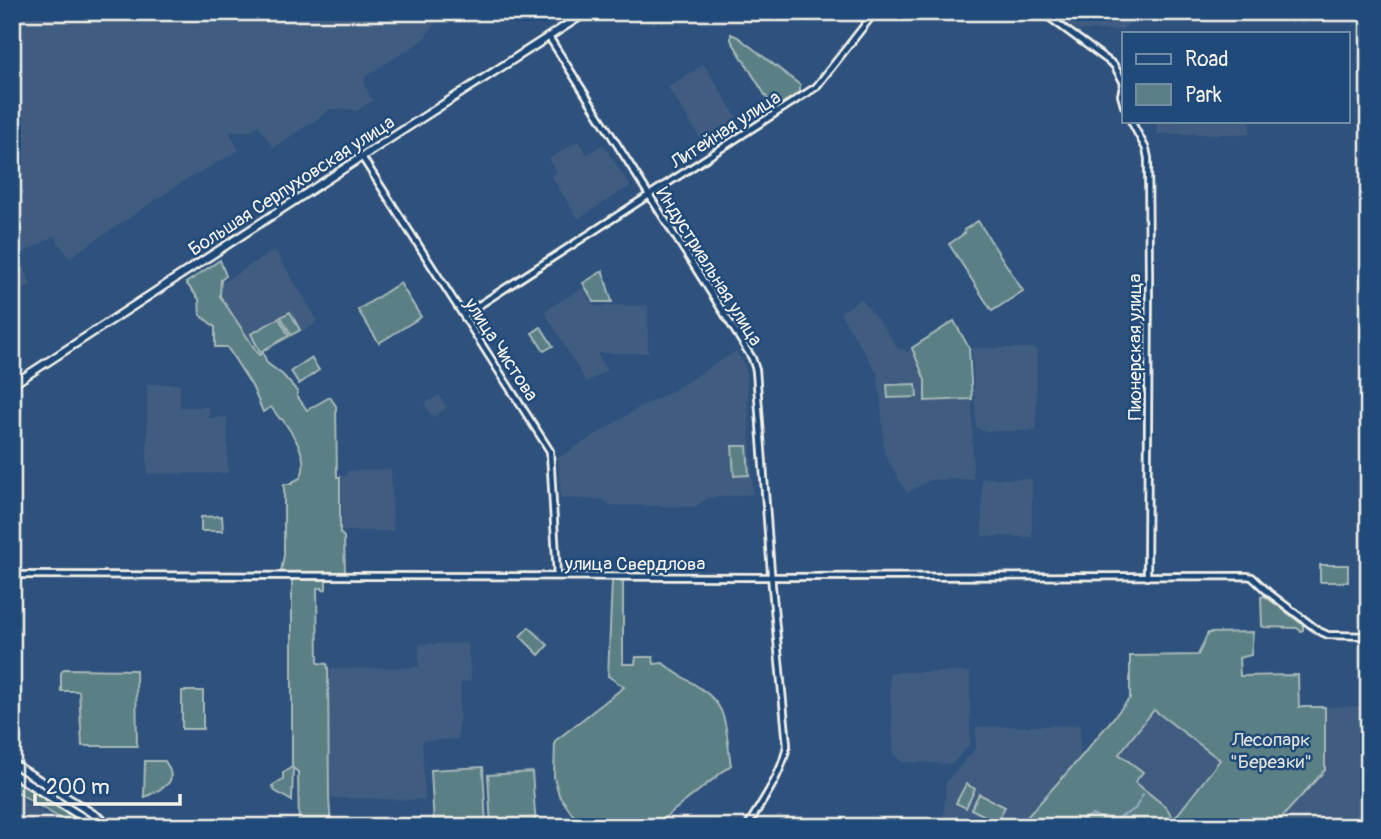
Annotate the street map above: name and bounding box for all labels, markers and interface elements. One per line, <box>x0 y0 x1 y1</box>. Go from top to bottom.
legend <box>1122 32 1350 122</box>
text: Road <box>1185 46 1229 73</box>
text: Park <box>1185 82 1222 109</box>
street label: Литейная улица <box>665 85 785 175</box>
street label: Большая Серпуховская улица <box>184 110 399 262</box>
street label: Индустриальная улица <box>651 183 768 351</box>
street label: Пионерская улица <box>1123 274 1147 420</box>
street label: улица Чистова <box>458 292 544 406</box>
street label: улица Свердлова <box>564 552 705 576</box>
park label: Лесопарк "Березки" <box>1230 728 1312 774</box>
scale bar <box>35 762 180 806</box>
text: 200 m <box>46 774 110 801</box>

